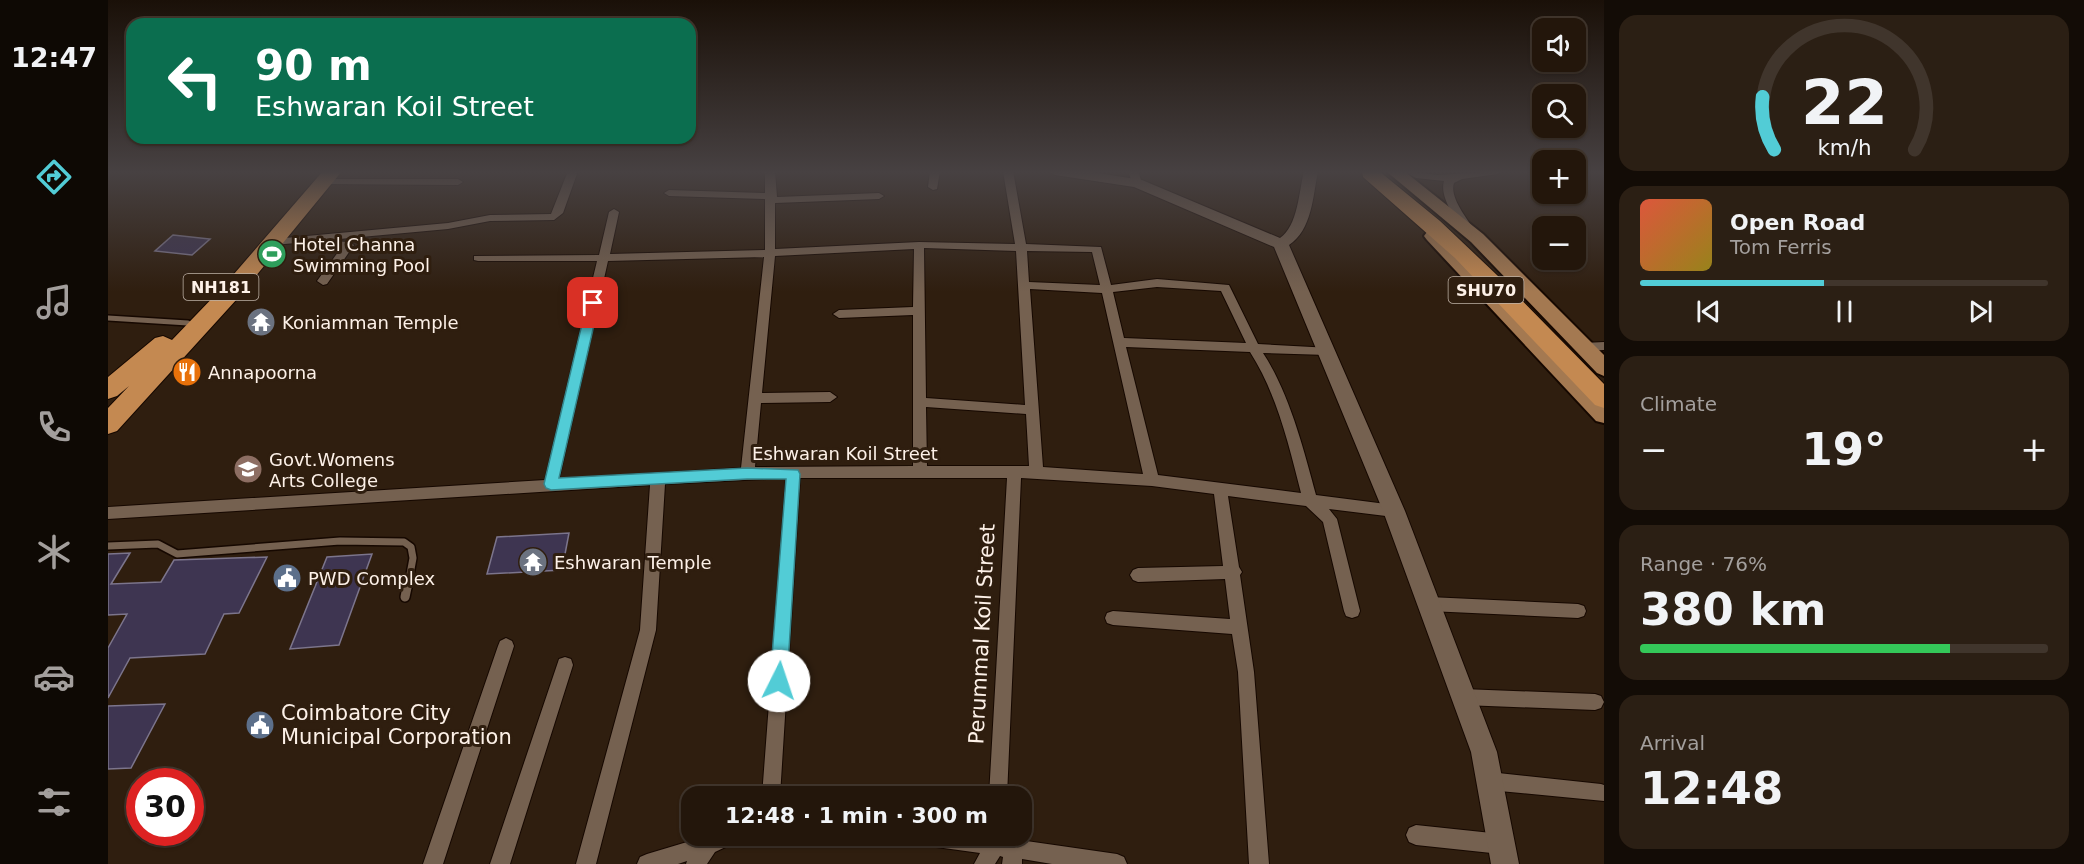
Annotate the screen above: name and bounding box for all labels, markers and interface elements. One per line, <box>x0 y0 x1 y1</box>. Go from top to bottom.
map controls <box>1532 18 1586 270</box>
button: sound <box>1532 18 1586 72</box>
text: 90 m <box>255 41 372 90</box>
text: 12:47 <box>11 42 97 73</box>
icon: left <box>156 42 234 120</box>
text: 22 <box>1801 66 1887 139</box>
button: search <box>1532 84 1586 138</box>
text: Eshwaran Koil Street <box>255 91 534 122</box>
text: km/h <box>1817 135 1871 160</box>
button: + <box>1532 150 1586 204</box>
icon: directions <box>33 156 75 198</box>
text: Open Road <box>1730 210 1865 235</box>
button: − <box>1532 216 1586 270</box>
place label: Hotel Channa Swimming Pool <box>293 234 430 276</box>
text: Tom Ferris <box>1730 235 1832 259</box>
sports icon: Hotel Channa Swimming Pool <box>256 238 288 270</box>
road number: NH181 <box>184 274 258 300</box>
pin <box>567 277 618 328</box>
road number: SHU70 <box>1448 277 1524 303</box>
icon: music <box>33 281 75 323</box>
icon: arrive <box>576 286 609 319</box>
icon: previous <box>1692 295 1725 328</box>
icon: pause <box>1828 295 1861 328</box>
icon: next <box>1964 295 1997 328</box>
temple icon: Koniamman Temple <box>245 306 277 338</box>
place label: Koniamman Temple <box>282 312 459 333</box>
restaurant icon: Annapoorna <box>171 356 203 388</box>
place label: Annapoorna <box>208 362 317 383</box>
text: Climate <box>1640 392 1717 416</box>
icon: phone <box>33 406 75 448</box>
text: 19° <box>1801 423 1887 476</box>
text: − <box>1640 430 1668 469</box>
text: + <box>2020 430 2048 469</box>
street label: Eshwaran Koil Street <box>752 443 938 464</box>
place label: Govt.Womens Arts College <box>269 449 395 491</box>
school or university icon: Govt.Womens Arts College <box>232 453 264 485</box>
street label: Perummal Koil Street <box>964 523 1000 745</box>
icon: climate <box>33 531 75 573</box>
temple icon: Eshwaran Temple <box>517 546 549 578</box>
place label: Eshwaran Temple <box>554 552 712 573</box>
text: Range · 76% <box>1640 552 1767 576</box>
public building icon: PWD Complex <box>271 562 303 594</box>
place label: PWD Complex <box>308 568 436 589</box>
text: 380 km <box>1640 583 1826 636</box>
position arrow <box>747 649 811 713</box>
icon: car <box>33 656 75 698</box>
place label: Coimbatore City Municipal Corporation <box>281 701 512 749</box>
public building icon: Coimbatore City Municipal Corporation <box>244 709 276 741</box>
text: Arrival <box>1640 731 1705 755</box>
text: 12:48 <box>1640 762 1783 815</box>
speed limit sign: 30 <box>126 768 204 846</box>
icon: filters <box>33 781 75 823</box>
text: 12:48 · 1 min · 300 m <box>725 803 988 828</box>

